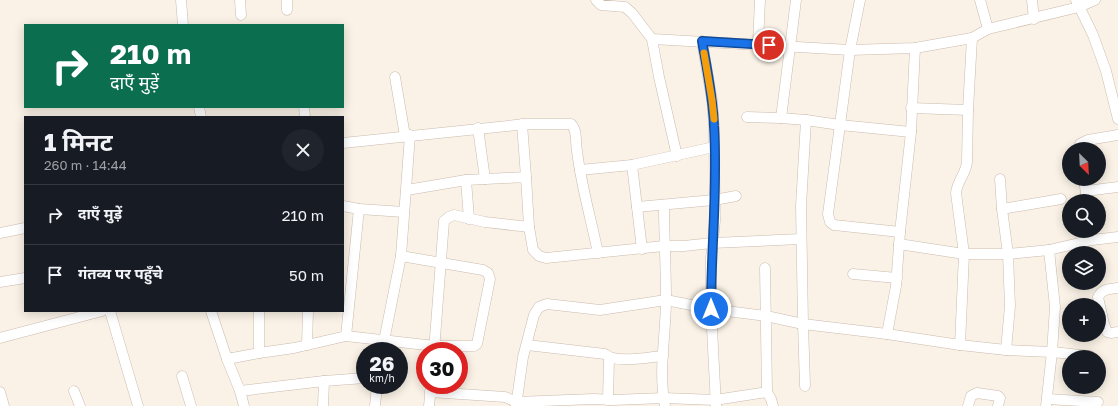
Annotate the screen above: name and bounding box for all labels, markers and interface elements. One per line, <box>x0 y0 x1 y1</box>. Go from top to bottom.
pin <box>752 28 786 62</box>
icon: arrive <box>758 34 780 56</box>
text: 210 m <box>110 37 191 70</box>
icon: right <box>44 40 96 92</box>
text: दाएँ मुड़ें <box>110 71 159 93</box>
text: 1 मिनट <box>44 127 113 156</box>
button: close <box>282 129 324 171</box>
north arrow <box>1062 142 1106 186</box>
map controls <box>1062 142 1106 394</box>
text: 260 m · 14:44 <box>44 157 127 173</box>
button: search <box>1062 194 1106 238</box>
icon: right <box>44 204 66 226</box>
text: दाएँ मुड़ें <box>78 204 122 222</box>
text: 210 m <box>282 206 324 224</box>
button: layers <box>1062 246 1106 290</box>
icon: arrive <box>44 264 66 286</box>
text: गंतव्य पर पहुँचे <box>78 264 163 282</box>
text: 50 m <box>289 266 324 284</box>
position arrow <box>690 288 732 330</box>
button: + <box>1062 298 1106 342</box>
speed limit sign: 30 <box>416 342 468 394</box>
button: − <box>1062 350 1106 394</box>
text: 26 <box>370 351 394 375</box>
text: km/h <box>369 372 395 384</box>

